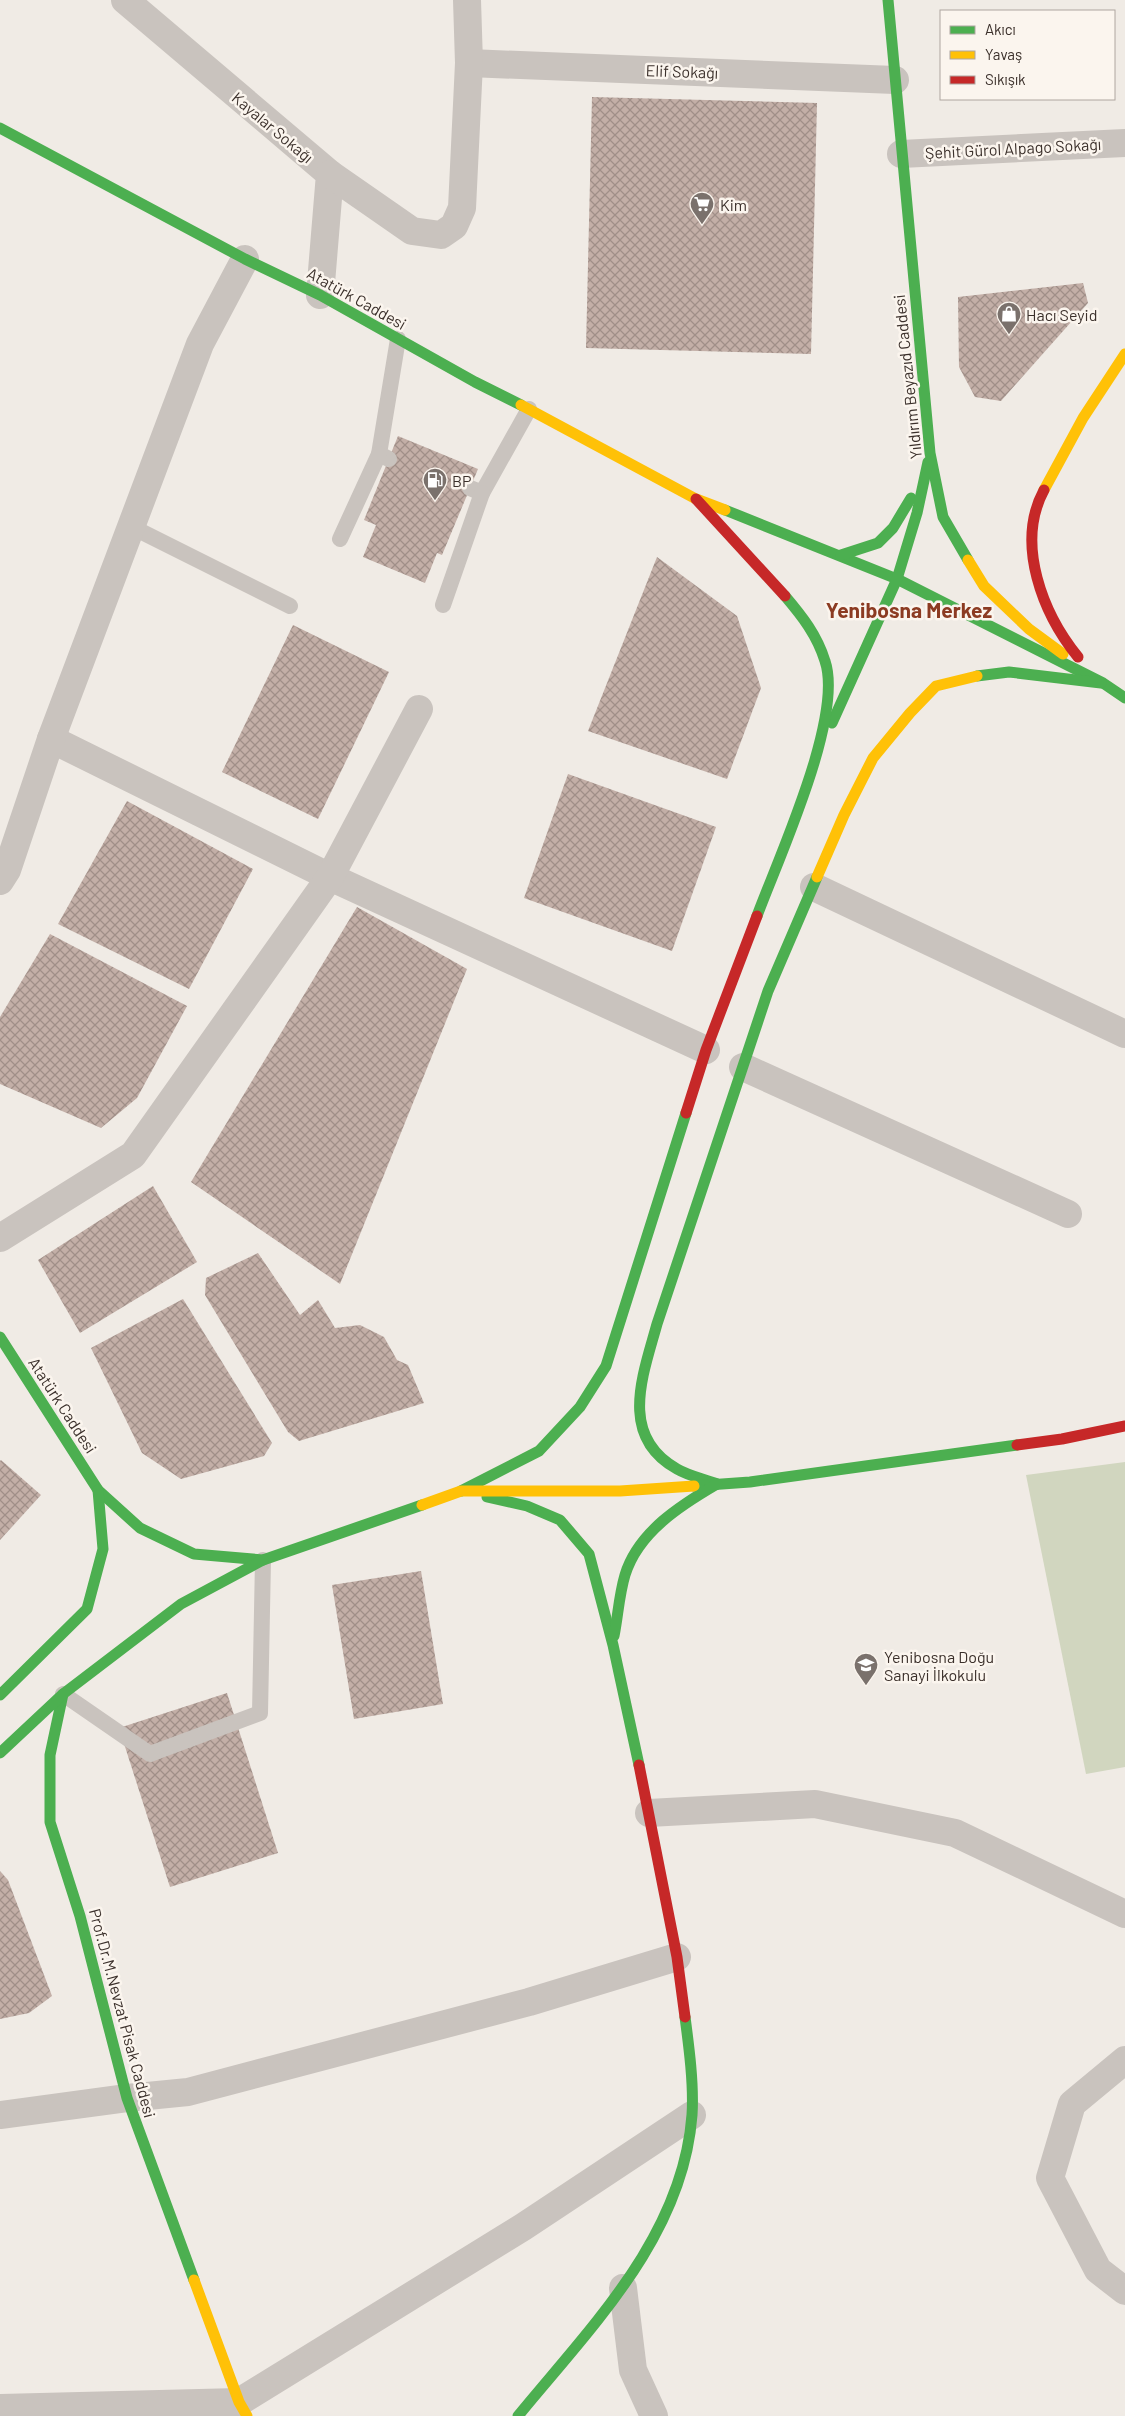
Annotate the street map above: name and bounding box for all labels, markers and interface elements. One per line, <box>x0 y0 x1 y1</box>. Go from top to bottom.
legend <box>940 10 1115 100</box>
text: Akıcı <box>985 20 1016 38</box>
text: Yavaş <box>985 45 1022 63</box>
street label: Elif Sokağı <box>645 60 719 82</box>
text: Sıkışık <box>985 70 1026 88</box>
street label: Kayalar Sokağı <box>229 88 317 166</box>
street label: Şehit Gürol Alpago Sokağı <box>924 134 1102 162</box>
supermarket icon: Kim <box>689 191 715 225</box>
place label: Kim <box>720 195 747 214</box>
street label: Atatürk Caddesi <box>304 263 410 333</box>
street label: Yıldırım Beyazıd Caddesi <box>889 294 925 460</box>
shop icon: Hacı Seyid <box>996 301 1022 335</box>
place label: Hacı Seyid <box>1026 305 1097 324</box>
fuel station icon: BP <box>422 467 448 501</box>
place label: BP <box>452 471 472 490</box>
district label: Yenibosna Merkez <box>826 597 992 622</box>
street label: Atatürk Caddesi <box>25 1354 101 1456</box>
place label: Yenibosna Doğu Sanayi İlkokulu <box>884 1647 994 1684</box>
school or university icon: Yenibosna Doğu Sanayi İlkokulu <box>853 1652 879 1686</box>
street label: Prof.Dr.M.Nevzat Pisak Caddesi <box>86 1906 160 2120</box>

